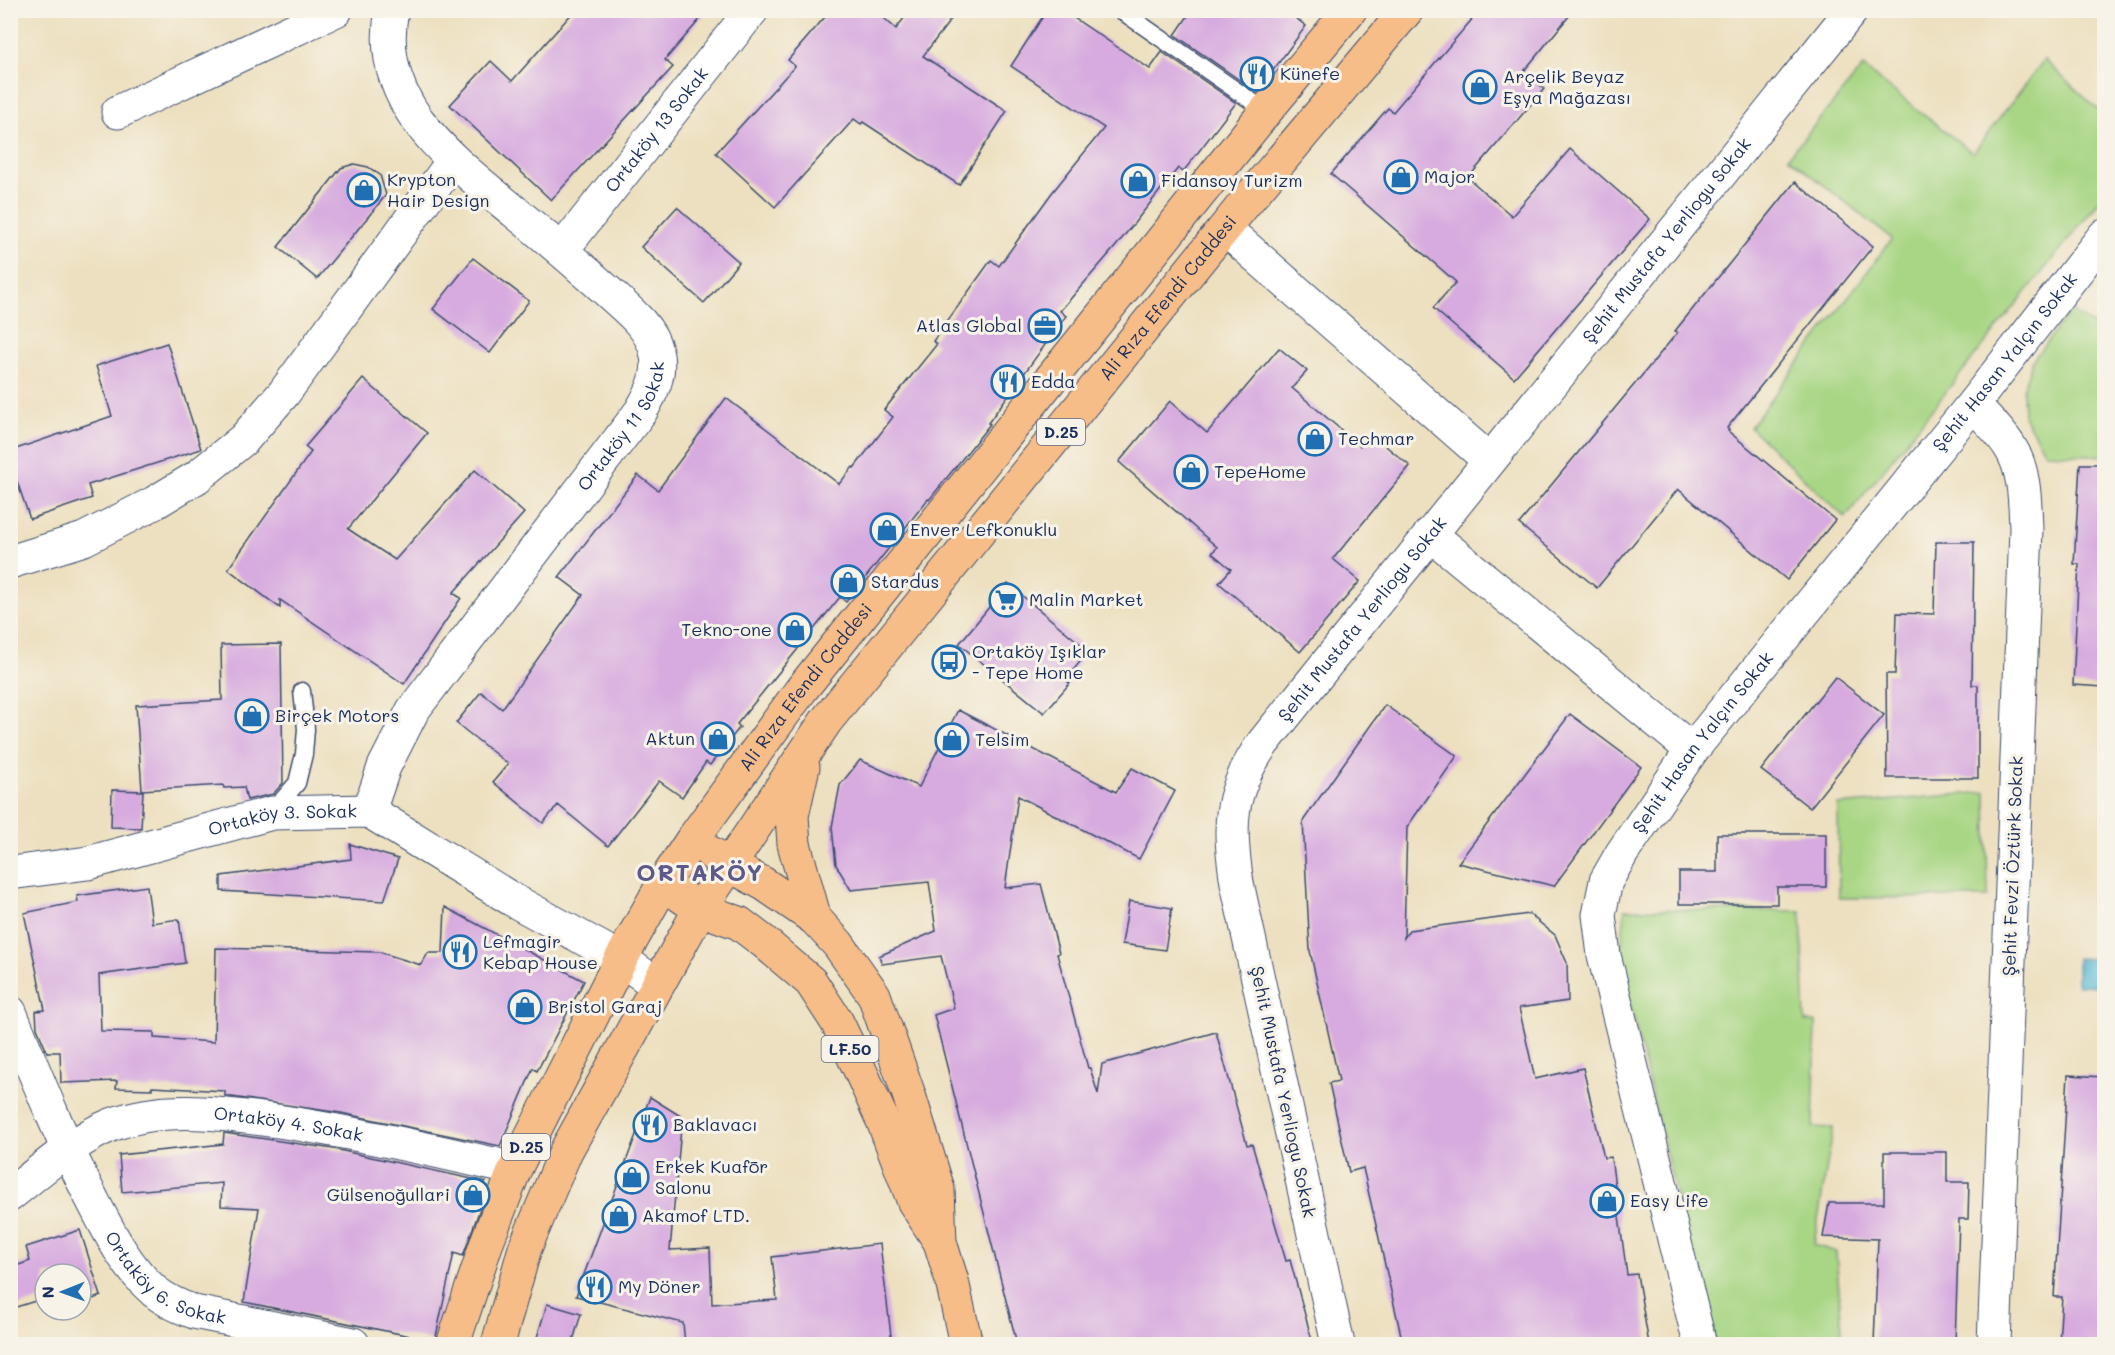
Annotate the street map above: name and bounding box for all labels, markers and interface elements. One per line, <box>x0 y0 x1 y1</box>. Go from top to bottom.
restaurant icon: Künefe <box>1239 56 1275 92</box>
place label: Künefe <box>1280 61 1340 85</box>
street label: Ortaköy 13 Sokak <box>599 62 713 197</box>
place label: Arçelik Beyaz Eşya Mağazası <box>1503 64 1631 109</box>
shop icon: Arçelik Beyaz Eşya Mağazası <box>1462 69 1498 105</box>
street label: Şehit Mustafa Yerliogu Sokak <box>1576 132 1756 347</box>
shop icon: Major <box>1383 159 1419 195</box>
shop icon: Fidansoy Turizm <box>1120 163 1156 199</box>
place label: Major <box>1424 164 1475 188</box>
place label: Krypton Hair Design <box>387 167 490 212</box>
place label: Fidansoy Turizm <box>1161 168 1303 192</box>
shop icon: Krypton Hair Design <box>346 172 382 208</box>
street label: Ali Rıza Efendi Caddesi <box>1093 210 1241 385</box>
street label: Şehit Hasan Yalçın Sokak <box>1926 267 2082 456</box>
office icon: Atlas Global <box>1027 308 1063 344</box>
place label: Atlas Global <box>916 313 1022 337</box>
street label: Ortaköy 11 Sokak <box>571 361 669 496</box>
restaurant icon: Edda <box>990 364 1026 400</box>
place label: Edda <box>1031 369 1075 393</box>
road number: D.25 <box>1037 419 1085 445</box>
shop icon: Techmar <box>1297 421 1333 457</box>
place label: Techmar <box>1338 426 1415 450</box>
shop icon: TepeHome <box>1173 454 1209 490</box>
place label: TepeHome <box>1214 459 1306 483</box>
street label: Şehit Mustafa Yerliogu Sokak <box>1272 511 1451 726</box>
shop icon: Enver Lefkonuklu <box>869 512 905 548</box>
place label: Enver Lefkonuklu <box>910 517 1057 541</box>
shop icon: Stardus <box>830 564 866 600</box>
place label: Stardus <box>871 569 939 593</box>
supermarket icon: Malin Market <box>988 582 1024 618</box>
place label: Malin Market <box>1029 587 1144 611</box>
street label: Ali Rıza Efendi Caddesi <box>733 598 877 776</box>
shop icon: Tekno-one <box>777 612 813 648</box>
place label: Tekno-one <box>681 617 772 641</box>
place label: Ortaköy Işıklar - Tepe Home <box>972 639 1106 684</box>
bus stop icon: Ortaköy Işıklar - Tepe Home <box>931 644 967 680</box>
street label: Şehit Hasan Yalçın Sokak <box>1626 646 1778 837</box>
shop icon: Birçek Motors <box>234 698 270 734</box>
place label: Birçek Motors <box>275 703 399 727</box>
shop icon: Aktun <box>700 721 736 757</box>
shop icon: Telsim <box>934 722 970 758</box>
place label: Aktun <box>645 726 695 750</box>
place label: Telsim <box>975 727 1029 751</box>
street label: Şehit Fevzi Öztürk Sokak <box>1996 756 2028 976</box>
street label: Ortaköy 3. Sokak <box>205 798 357 841</box>
district label: ORTAKÖY <box>636 856 764 887</box>
place label: Lefmagir Kebap House <box>483 929 598 974</box>
restaurant icon: Lefmagir Kebap House <box>442 934 478 970</box>
street label: Şehit Mustafa Yerliogu Sokak <box>1246 964 1322 1220</box>
shop icon: Bristol Garaj <box>507 989 543 1025</box>
place label: Bristol Garaj <box>548 994 662 1018</box>
road number: LF.50 <box>822 1036 878 1062</box>
street label: Ortaköy 4. Sokak <box>213 1101 365 1147</box>
restaurant icon: Baklavacı <box>632 1107 668 1143</box>
place label: Baklavacı <box>673 1112 758 1136</box>
road number: D.25 <box>502 1134 550 1160</box>
place label: Erkek Kuafōr Salonu <box>655 1154 768 1199</box>
shop icon: Erkek Kuafōr Salonu <box>614 1159 650 1195</box>
shop icon: Gülsenoğullari <box>455 1177 491 1213</box>
place label: Gülsenoğullari <box>327 1182 450 1206</box>
shop icon: Easy Life <box>1589 1183 1625 1219</box>
place label: Easy Life <box>1630 1188 1709 1212</box>
shop icon: Akamof LTD. <box>601 1198 637 1234</box>
place label: Akamof LTD. <box>642 1203 750 1227</box>
street label: Ortaköy 6. Sokak <box>100 1226 228 1329</box>
north arrow <box>33 1262 93 1322</box>
restaurant icon: My Döner <box>577 1269 613 1305</box>
place label: My Döner <box>618 1274 701 1298</box>
text: N <box>37 1286 58 1299</box>

